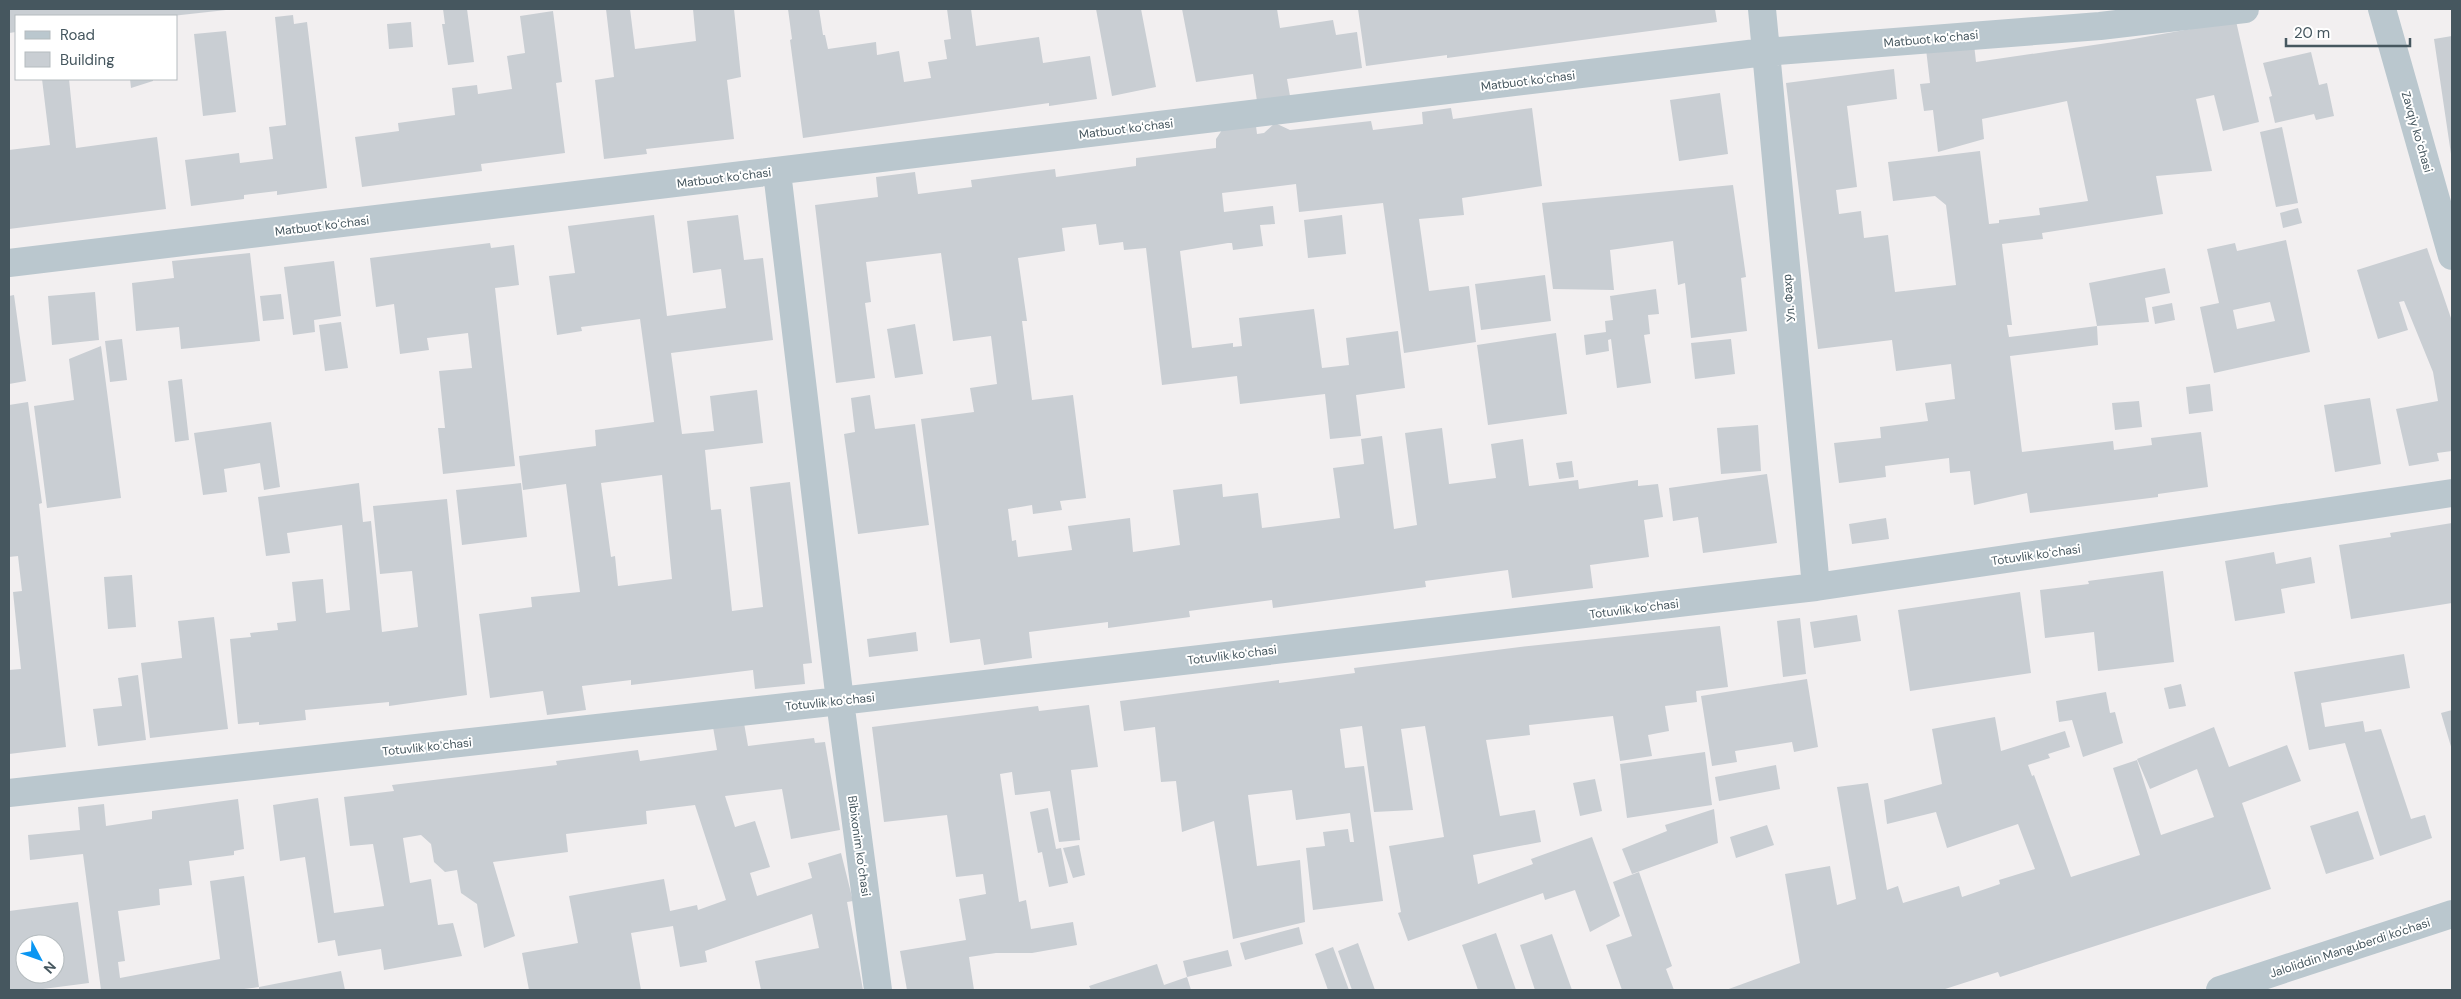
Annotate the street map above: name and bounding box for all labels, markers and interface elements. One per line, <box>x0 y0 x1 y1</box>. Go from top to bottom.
legend <box>15 15 178 80</box>
scale bar <box>2286 15 2410 47</box>
text: 20 m <box>2294 23 2330 43</box>
text: Road <box>60 25 95 45</box>
street label: Matbuot koʻchasi <box>1883 27 1979 51</box>
text: Building <box>60 50 115 70</box>
street label: Matbuot koʻchasi <box>1480 67 1576 95</box>
street label: Zavqiy koʻchasi <box>2398 90 2436 175</box>
street label: Matbuot koʻchasi <box>1078 115 1174 143</box>
street label: Matbuot koʻchasi <box>676 164 772 192</box>
street label: Matbuot koʻchasi <box>274 212 370 240</box>
street label: Ул. Фахр <box>1779 273 1799 323</box>
street label: Totuvlik koʻchasi <box>1990 541 2082 569</box>
street label: Totuvlik koʻchasi <box>1588 596 1680 622</box>
street label: Totuvlik koʻchasi <box>1186 642 1278 668</box>
street label: Totuvlik koʻchasi <box>784 689 876 715</box>
street label: Totuvlik koʻchasi <box>381 734 473 760</box>
street label: Bibixonim koʻchasi <box>844 795 874 898</box>
street label: Jaloliddin Manguberdi ko'chasi <box>2268 914 2432 982</box>
north arrow <box>15 934 65 984</box>
text: N <box>40 958 60 977</box>

